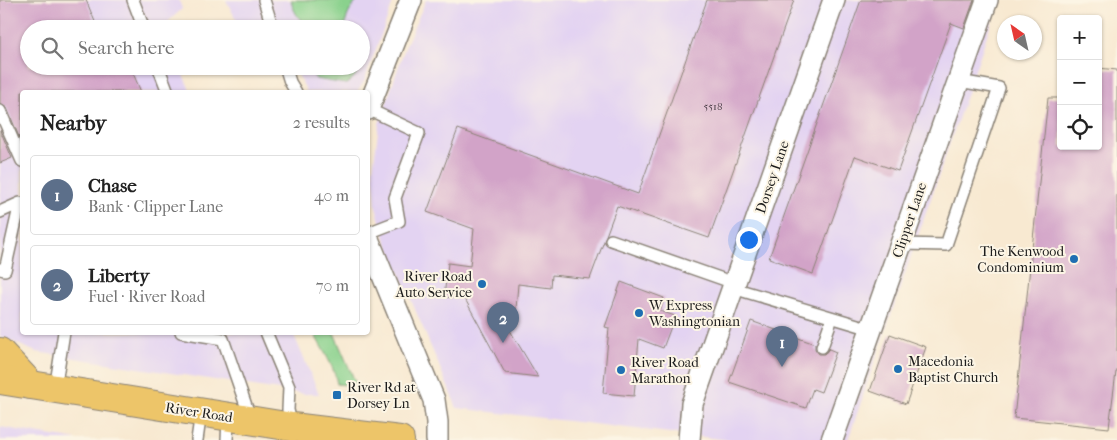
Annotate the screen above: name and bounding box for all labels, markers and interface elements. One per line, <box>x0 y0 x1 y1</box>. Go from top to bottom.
north arrow <box>997 15 1042 60</box>
map controls <box>1057 15 1102 150</box>
button: + <box>1057 15 1102 60</box>
search box <box>20 20 370 75</box>
icon: search <box>38 34 66 62</box>
text: Search here <box>78 37 174 59</box>
button: − <box>1057 60 1102 105</box>
house number: 5518 <box>704 100 722 113</box>
button: locate <box>1057 105 1102 150</box>
text: Nearby <box>40 111 106 135</box>
text: 2 results <box>293 113 350 132</box>
street label: Dorsey Lane <box>752 138 793 216</box>
text: Chase <box>88 175 137 197</box>
street label: Clipper Lane <box>889 180 930 260</box>
text: 1 <box>54 186 60 205</box>
text: 40 m <box>314 186 349 205</box>
text: Bank · Clipper Lane <box>88 197 223 216</box>
your location <box>736 227 762 253</box>
place label: The Kenwood Condominium <box>977 243 1064 276</box>
marker: The Kenwood Condominium <box>1068 253 1080 265</box>
text: Liberty <box>88 265 149 287</box>
place label: River Road Auto Service <box>395 268 472 301</box>
text: 2 <box>53 276 61 295</box>
text: 70 m <box>316 276 349 295</box>
marker: River Road Auto Service <box>476 278 488 290</box>
text: Fuel · River Road <box>88 287 205 306</box>
place label: W Express Washingtonian <box>648 297 740 330</box>
pin: 2 <box>487 302 519 343</box>
marker: W Express Washingtonian <box>633 307 645 319</box>
pin: 1 <box>766 326 798 367</box>
place label: Macedonia Baptist Church <box>908 353 999 386</box>
place label: River Road Marathon <box>631 354 699 387</box>
marker: Macedonia Baptist Church <box>892 363 904 375</box>
marker: River Road Marathon <box>615 364 627 376</box>
place label: River Rd at Dorsey Ln <box>347 379 416 412</box>
marker: River Rd at Dorsey Ln <box>331 389 343 401</box>
street label: River Road <box>164 399 234 426</box>

